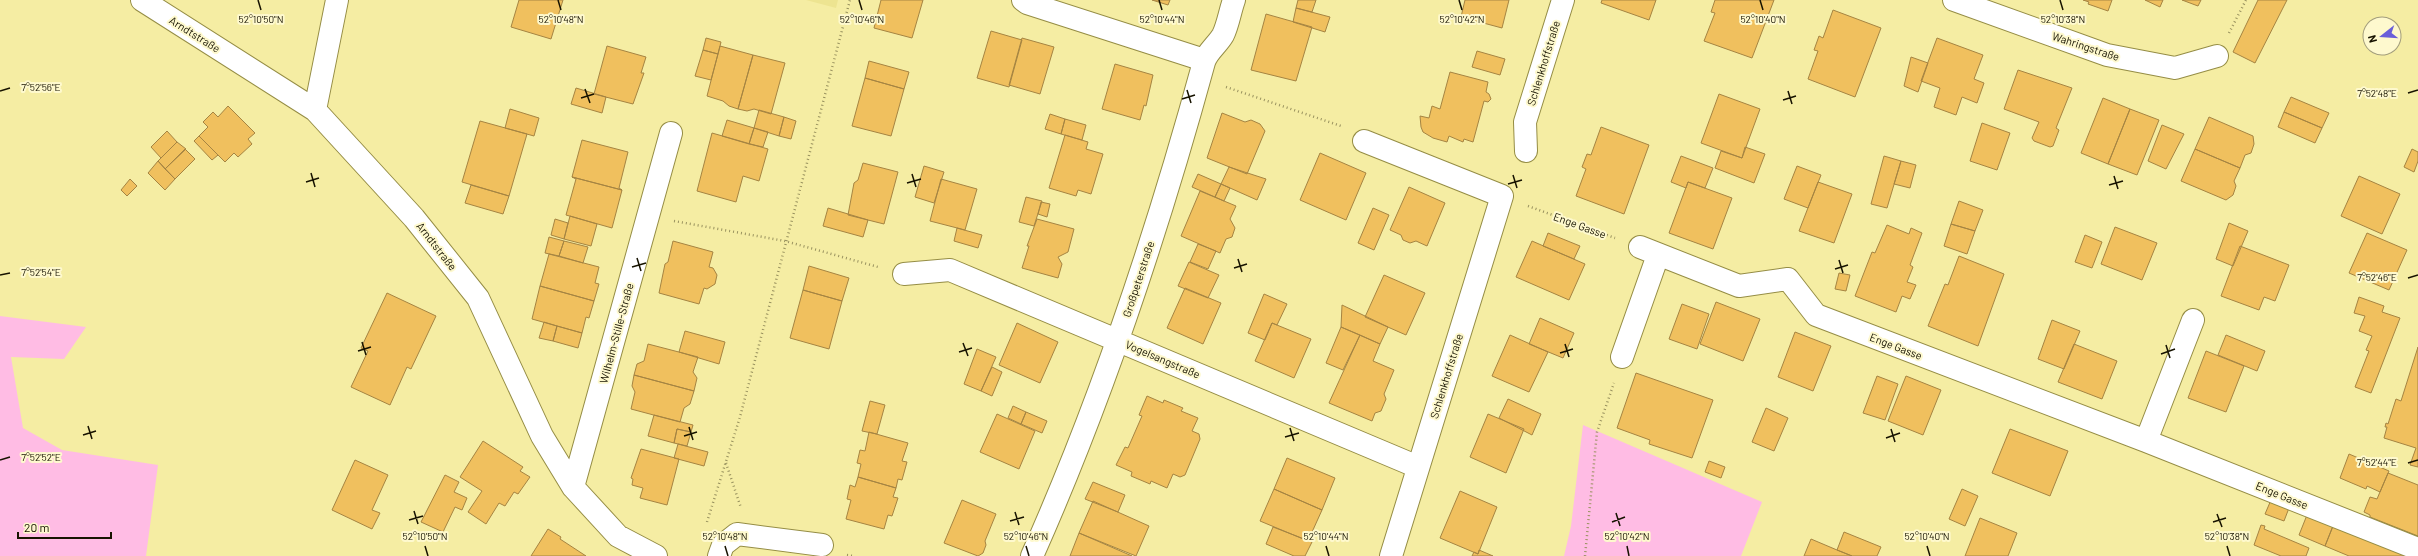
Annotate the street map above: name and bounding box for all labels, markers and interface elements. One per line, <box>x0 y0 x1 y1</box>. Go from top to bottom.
street label: Arndtstraße <box>167 13 223 55</box>
text: 52°10'50"N <box>239 13 283 25</box>
text: 52°10'48"N <box>539 13 583 25</box>
text: 52°10'46"N <box>840 13 884 25</box>
text: 52°10'44"N <box>1140 13 1184 25</box>
text: 52°10'42"N <box>1440 13 1484 25</box>
text: 52°10'40"N <box>1740 13 1786 25</box>
text: 52°10'38"N <box>2041 13 2085 25</box>
north arrow <box>2362 16 2402 56</box>
street label: Schlenkhoffstraße <box>1524 19 1562 107</box>
street label: Wahringstraße <box>2051 29 2121 63</box>
text: N <box>2365 34 2379 44</box>
text: 7°52'56"E <box>21 81 61 93</box>
text: 7°52'48"E <box>2357 87 2397 99</box>
street label: Enge Gasse <box>1552 209 1608 241</box>
street label: Arndtstraße <box>414 219 460 273</box>
street label: Großpeterstraße <box>1120 239 1156 319</box>
text: 7°52'54"E <box>21 266 61 278</box>
text: 7°52'46"E <box>2357 271 2397 283</box>
street label: Wilhelm-Stille-Straße <box>596 281 636 384</box>
street label: Enge Gasse <box>1868 330 1924 362</box>
street label: Schlenkhoffstraße <box>1427 332 1465 420</box>
street label: Vogelsangstraße <box>1124 337 1202 381</box>
text: 7°52'52"E <box>21 451 61 463</box>
text: 7°52'44"E <box>2357 456 2397 468</box>
street label: Enge Gasse <box>2254 479 2310 511</box>
scale bar <box>18 514 111 540</box>
text: 20 m <box>24 520 50 534</box>
text: 52°10'50"N <box>403 530 447 542</box>
text: 52°10'48"N <box>703 530 747 542</box>
text: 52°10'46"N <box>1004 530 1048 542</box>
text: 52°10'44"N <box>1304 530 1348 542</box>
text: 52°10'42"N <box>1605 530 1649 542</box>
text: 52°10'40"N <box>1904 530 1950 542</box>
text: 52°10'38"N <box>2205 530 2249 542</box>

